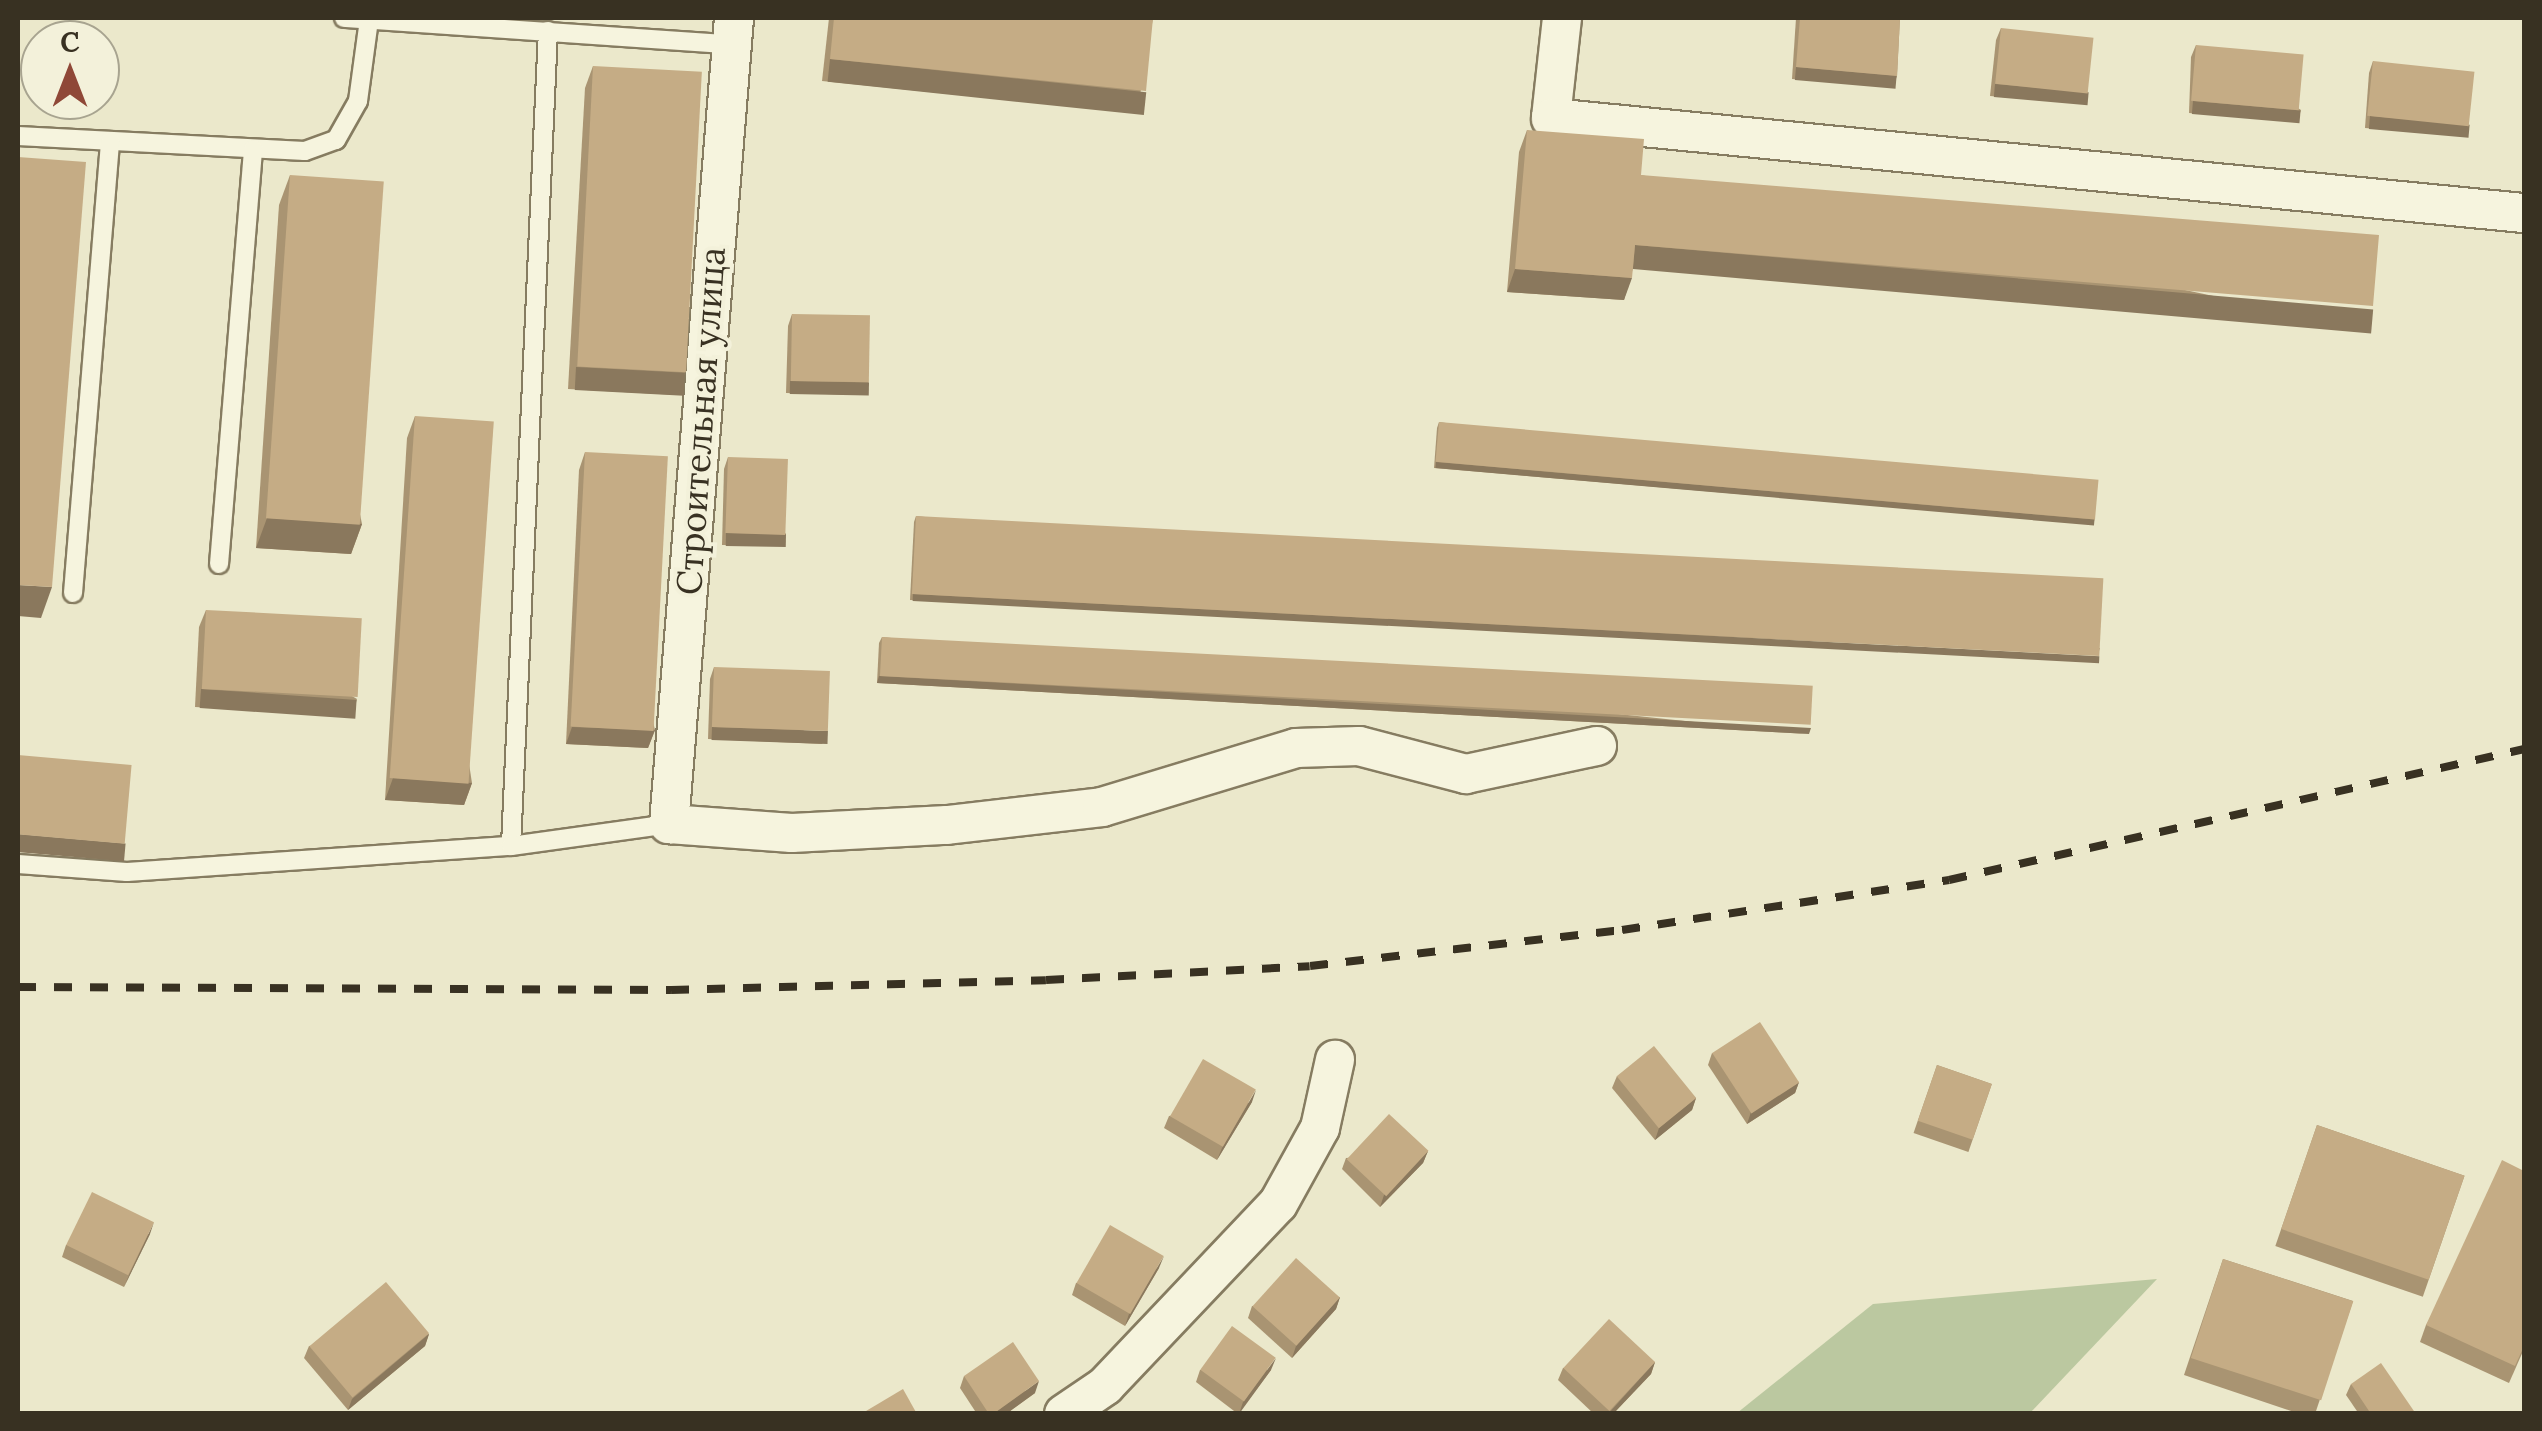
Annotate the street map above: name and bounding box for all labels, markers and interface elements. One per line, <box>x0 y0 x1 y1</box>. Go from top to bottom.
north arrow <box>20 20 120 120</box>
text: С <box>60 24 80 60</box>
street label: Строительная улица <box>668 246 734 596</box>

